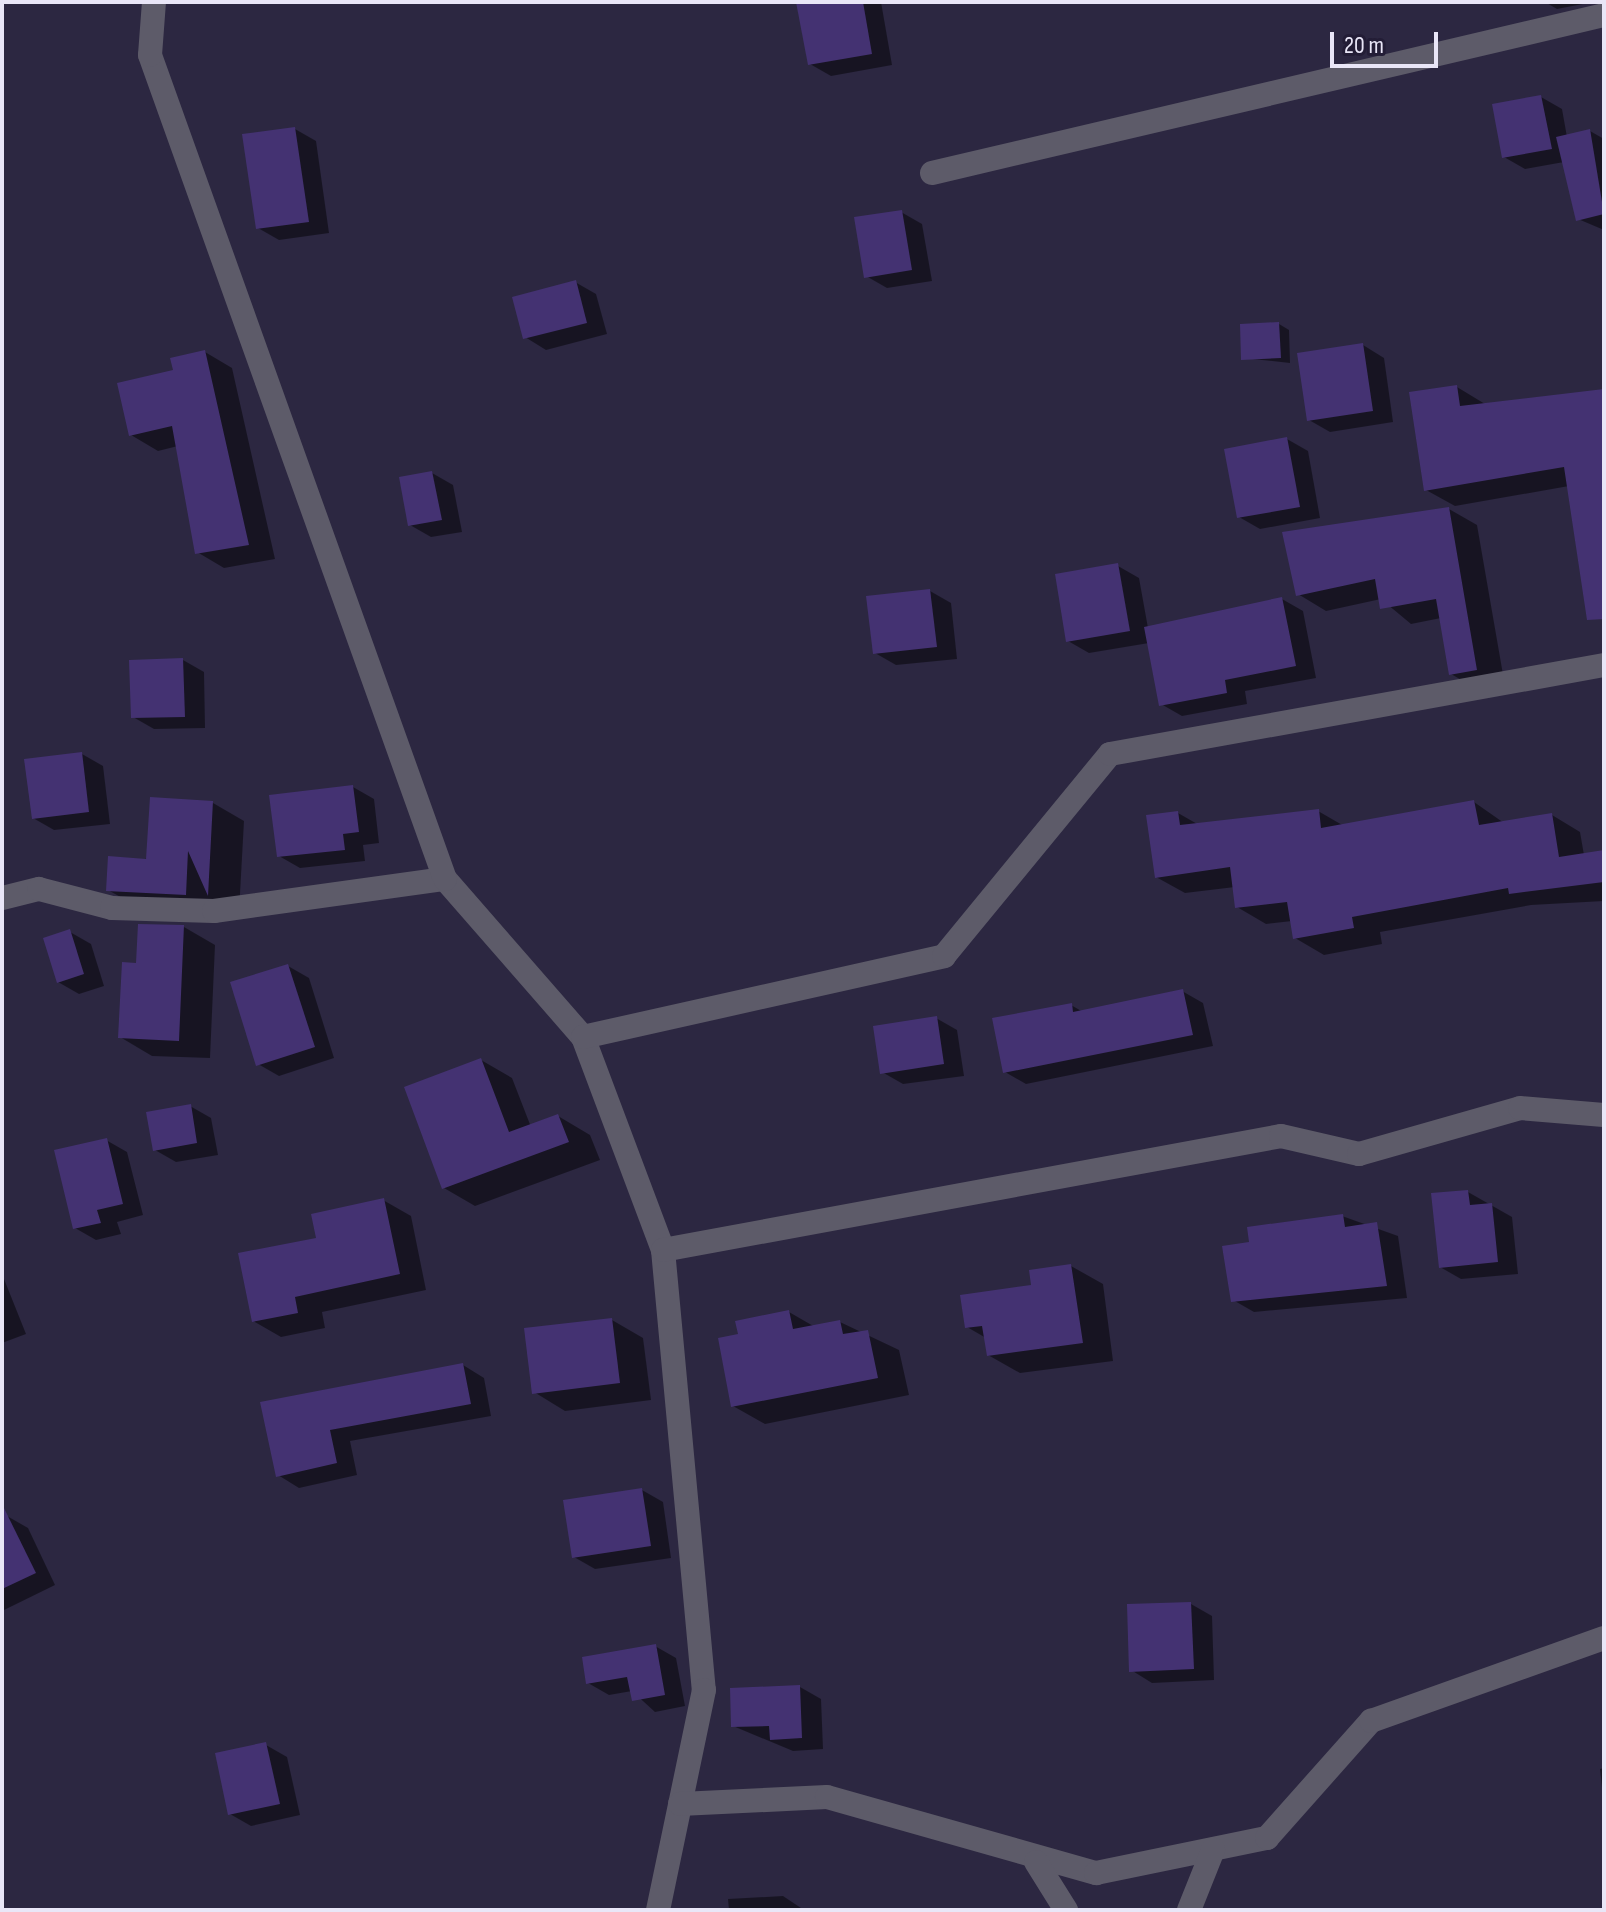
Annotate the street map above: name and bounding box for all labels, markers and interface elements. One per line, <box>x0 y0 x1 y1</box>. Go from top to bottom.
scale bar <box>1334 16 1442 66</box>
text: 20 m <box>1344 31 1384 60</box>

